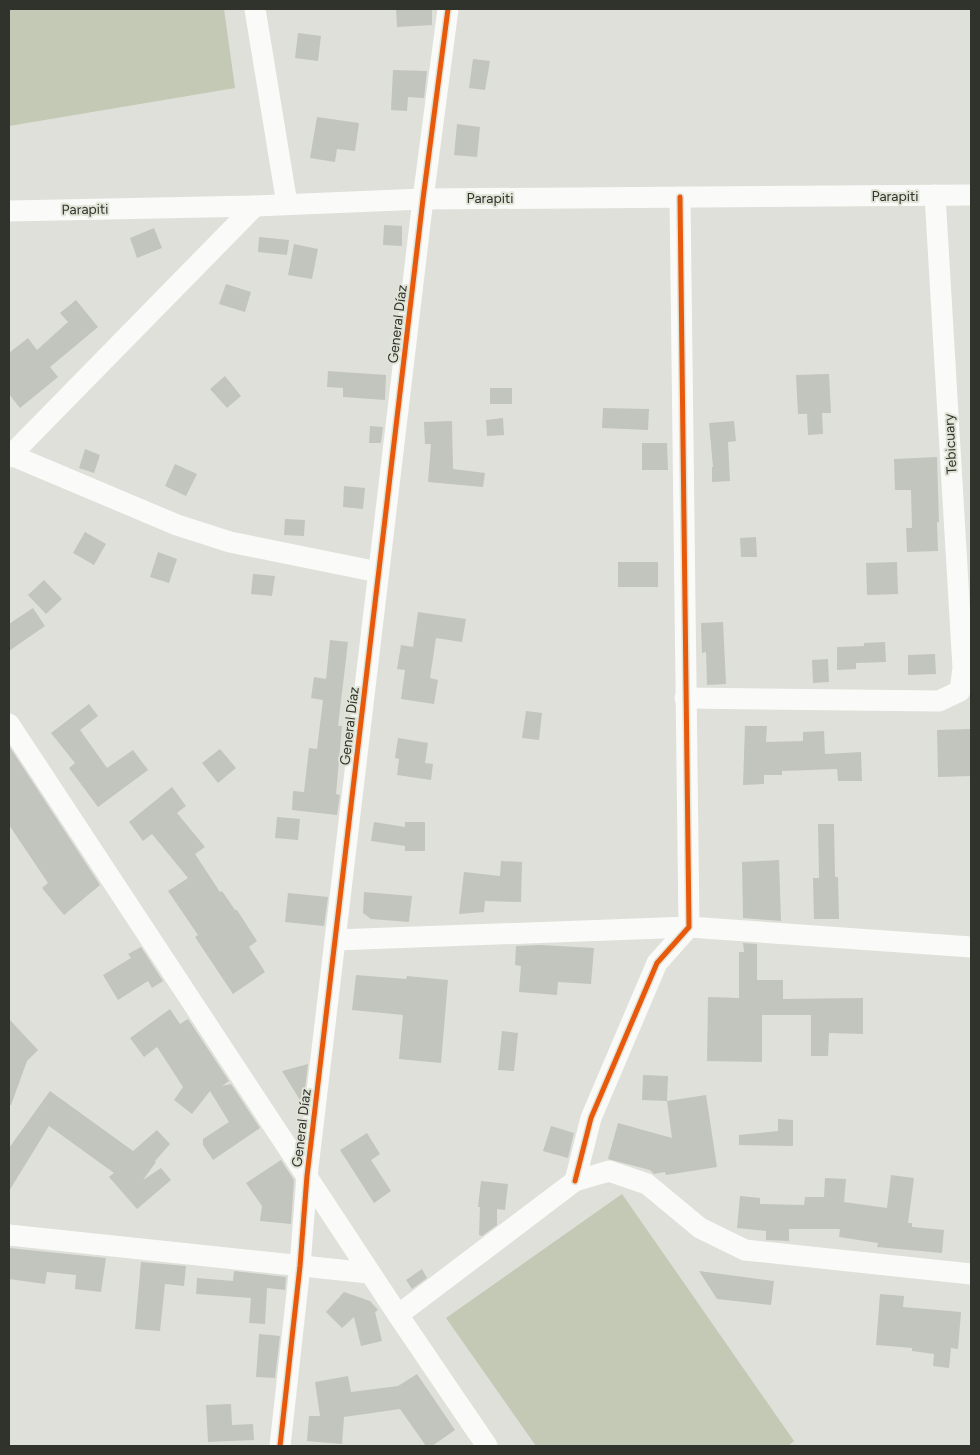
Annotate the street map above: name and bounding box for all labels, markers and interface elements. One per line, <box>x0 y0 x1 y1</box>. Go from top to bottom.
street label: Parapiti <box>871 188 919 205</box>
street label: Parapiti <box>466 190 514 207</box>
street label: Parapiti <box>61 201 109 218</box>
street label: General Díaz <box>384 284 411 364</box>
street label: Tebicuary <box>940 413 961 475</box>
street label: General Díaz <box>336 686 363 766</box>
street label: General Díaz <box>288 1088 315 1168</box>

